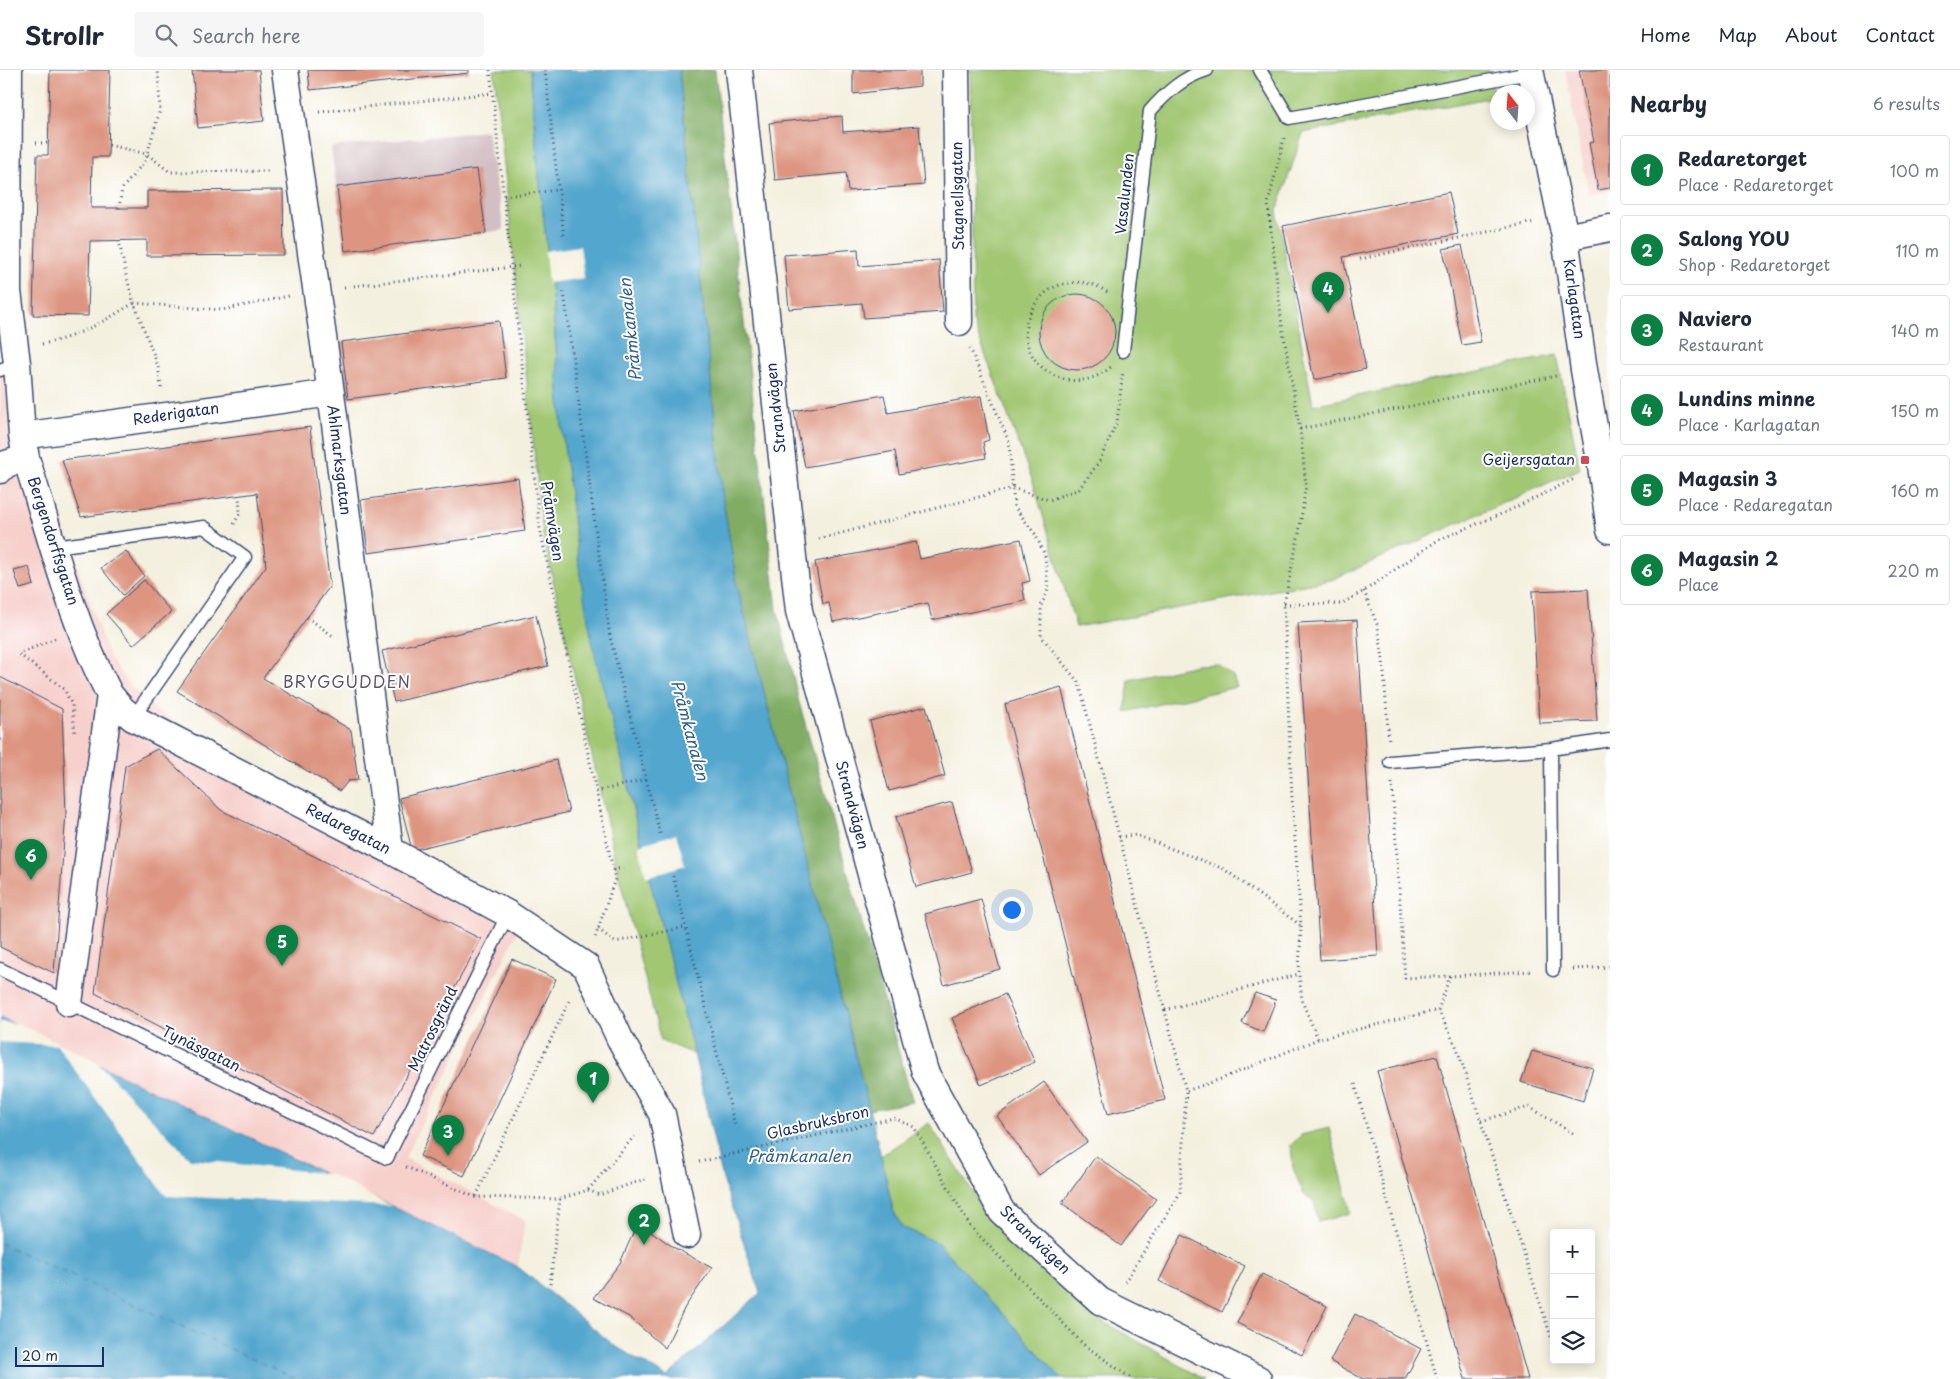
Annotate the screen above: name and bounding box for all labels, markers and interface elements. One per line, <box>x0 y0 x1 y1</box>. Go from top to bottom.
search box <box>134 12 484 57</box>
text: Strollr <box>25 17 104 53</box>
icon: search <box>152 21 180 49</box>
text: Search here <box>192 21 301 49</box>
text: Home <box>1640 21 1690 48</box>
text: Map <box>1718 21 1757 48</box>
text: About <box>1785 21 1837 48</box>
text: Contact <box>1865 21 1935 48</box>
north arrow <box>1490 85 1535 130</box>
text: Nearby <box>1630 87 1707 119</box>
text: 6 results <box>1873 91 1940 115</box>
street label: Stagnellsgatan <box>944 141 969 251</box>
text: Redaretorget <box>1678 144 1807 172</box>
street label: Vasalunden <box>1108 152 1139 236</box>
text: 1 <box>1643 158 1651 182</box>
text: 100 m <box>1890 158 1939 182</box>
text: Place · Redaretorget <box>1678 172 1833 196</box>
text: Salong YOU <box>1678 224 1790 252</box>
text: 2 <box>1641 238 1653 262</box>
text: 110 m <box>1896 238 1939 262</box>
text: Shop · Redaretorget <box>1678 252 1830 276</box>
street label: Karlagatan <box>1558 257 1592 340</box>
pin: 4 <box>1312 272 1344 313</box>
water label: Pråmkanalen <box>612 276 646 383</box>
text: Naviero <box>1678 304 1752 332</box>
text: 3 <box>1642 318 1652 342</box>
text: 140 m <box>1891 318 1939 342</box>
text: Restaurant <box>1678 332 1764 356</box>
street label: Strandvägen <box>758 362 791 455</box>
text: Lundins minne <box>1678 384 1815 412</box>
street label: Rederigatan <box>131 395 220 430</box>
text: 4 <box>1642 398 1652 422</box>
text: 150 m <box>1891 398 1939 422</box>
street label: Ahlmarksgatan <box>322 403 359 516</box>
text: Place · Karlagatan <box>1678 412 1820 436</box>
place label: Geijersgatan <box>1483 447 1575 470</box>
marker: Geijersgatan <box>1579 454 1591 466</box>
text: Magasin 3 <box>1678 464 1777 492</box>
street label: Bergendorffsgatan <box>23 473 86 608</box>
text: 5 <box>1642 478 1652 502</box>
text: 160 m <box>1891 478 1939 502</box>
street label: Pråmvägen <box>536 479 571 563</box>
text: Place · Redaregatan <box>1678 492 1833 516</box>
text: Magasin 2 <box>1678 544 1778 572</box>
text: 6 <box>1641 558 1653 582</box>
text: 220 m <box>1888 558 1939 582</box>
text: Place <box>1678 572 1719 596</box>
district label: BRYGGUDDEN <box>283 669 411 693</box>
water label: Pråmkanalen <box>666 677 716 784</box>
street label: Strandvägen <box>831 758 876 852</box>
street label: Redaregatan <box>302 796 395 859</box>
pin: 6 <box>15 839 47 880</box>
your location <box>999 897 1025 923</box>
pin: 5 <box>266 925 298 966</box>
street label: Matrosgränd <box>401 982 462 1075</box>
street label: Tynäsgatan <box>158 1019 245 1077</box>
pin: 1 <box>577 1062 609 1103</box>
street label: Glasbruksbron <box>764 1099 871 1144</box>
pin: 3 <box>432 1115 464 1156</box>
water label: Pråmkanalen <box>747 1143 852 1167</box>
street label: Strandvägen <box>995 1199 1077 1279</box>
pin: 2 <box>628 1204 660 1245</box>
map controls <box>1550 1229 1595 1364</box>
button: + <box>1550 1229 1595 1274</box>
button: − <box>1550 1274 1595 1319</box>
button: layers <box>1550 1319 1595 1364</box>
scale bar <box>15 1344 104 1367</box>
text: 20 m <box>22 1345 58 1366</box>

